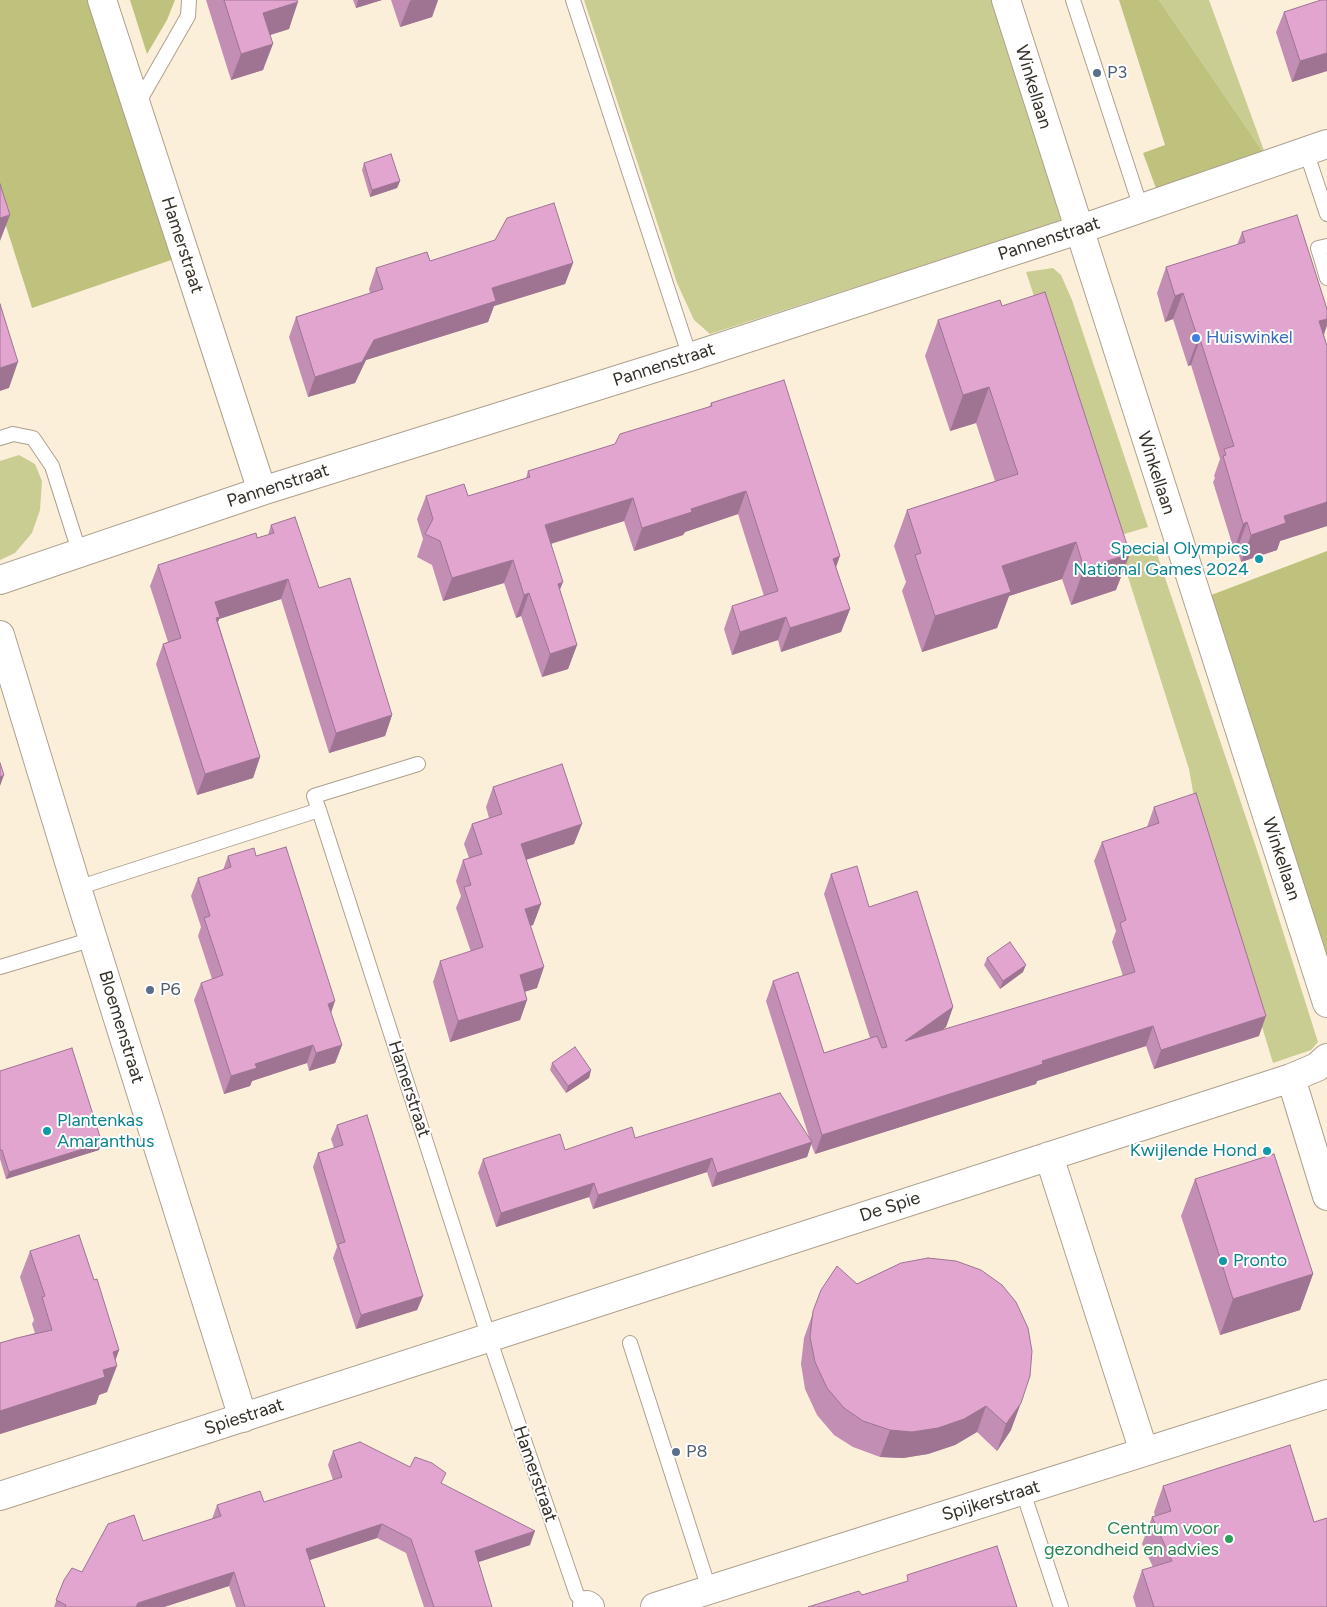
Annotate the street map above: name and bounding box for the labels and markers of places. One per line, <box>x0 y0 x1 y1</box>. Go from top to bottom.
place label: P3 <box>1107 62 1127 84</box>
marker: P3 <box>1091 67 1103 79</box>
place label: Huiswinkel <box>1206 327 1293 349</box>
marker: Huiswinkel <box>1190 332 1202 344</box>
place label: Special Olympics National Games 2024 <box>1073 538 1249 580</box>
marker: Special Olympics National Games 2024 <box>1253 553 1265 565</box>
place label: P6 <box>160 979 181 1001</box>
marker: P6 <box>144 984 156 996</box>
place label: Plantenkas Amaranthus <box>57 1110 154 1152</box>
marker: Plantenkas Amaranthus <box>41 1125 53 1137</box>
place label: Kwijlende Hond <box>1130 1140 1257 1162</box>
marker: Kwijlende Hond <box>1261 1145 1273 1157</box>
place label: Pronto <box>1233 1250 1287 1272</box>
marker: Pronto <box>1217 1255 1229 1267</box>
place label: P8 <box>686 1441 707 1463</box>
marker: P8 <box>670 1446 682 1458</box>
place label: Centrum voor gezondheid en advies <box>1044 1518 1219 1560</box>
marker: Centrum voor gezondheid en advies <box>1223 1533 1235 1545</box>

